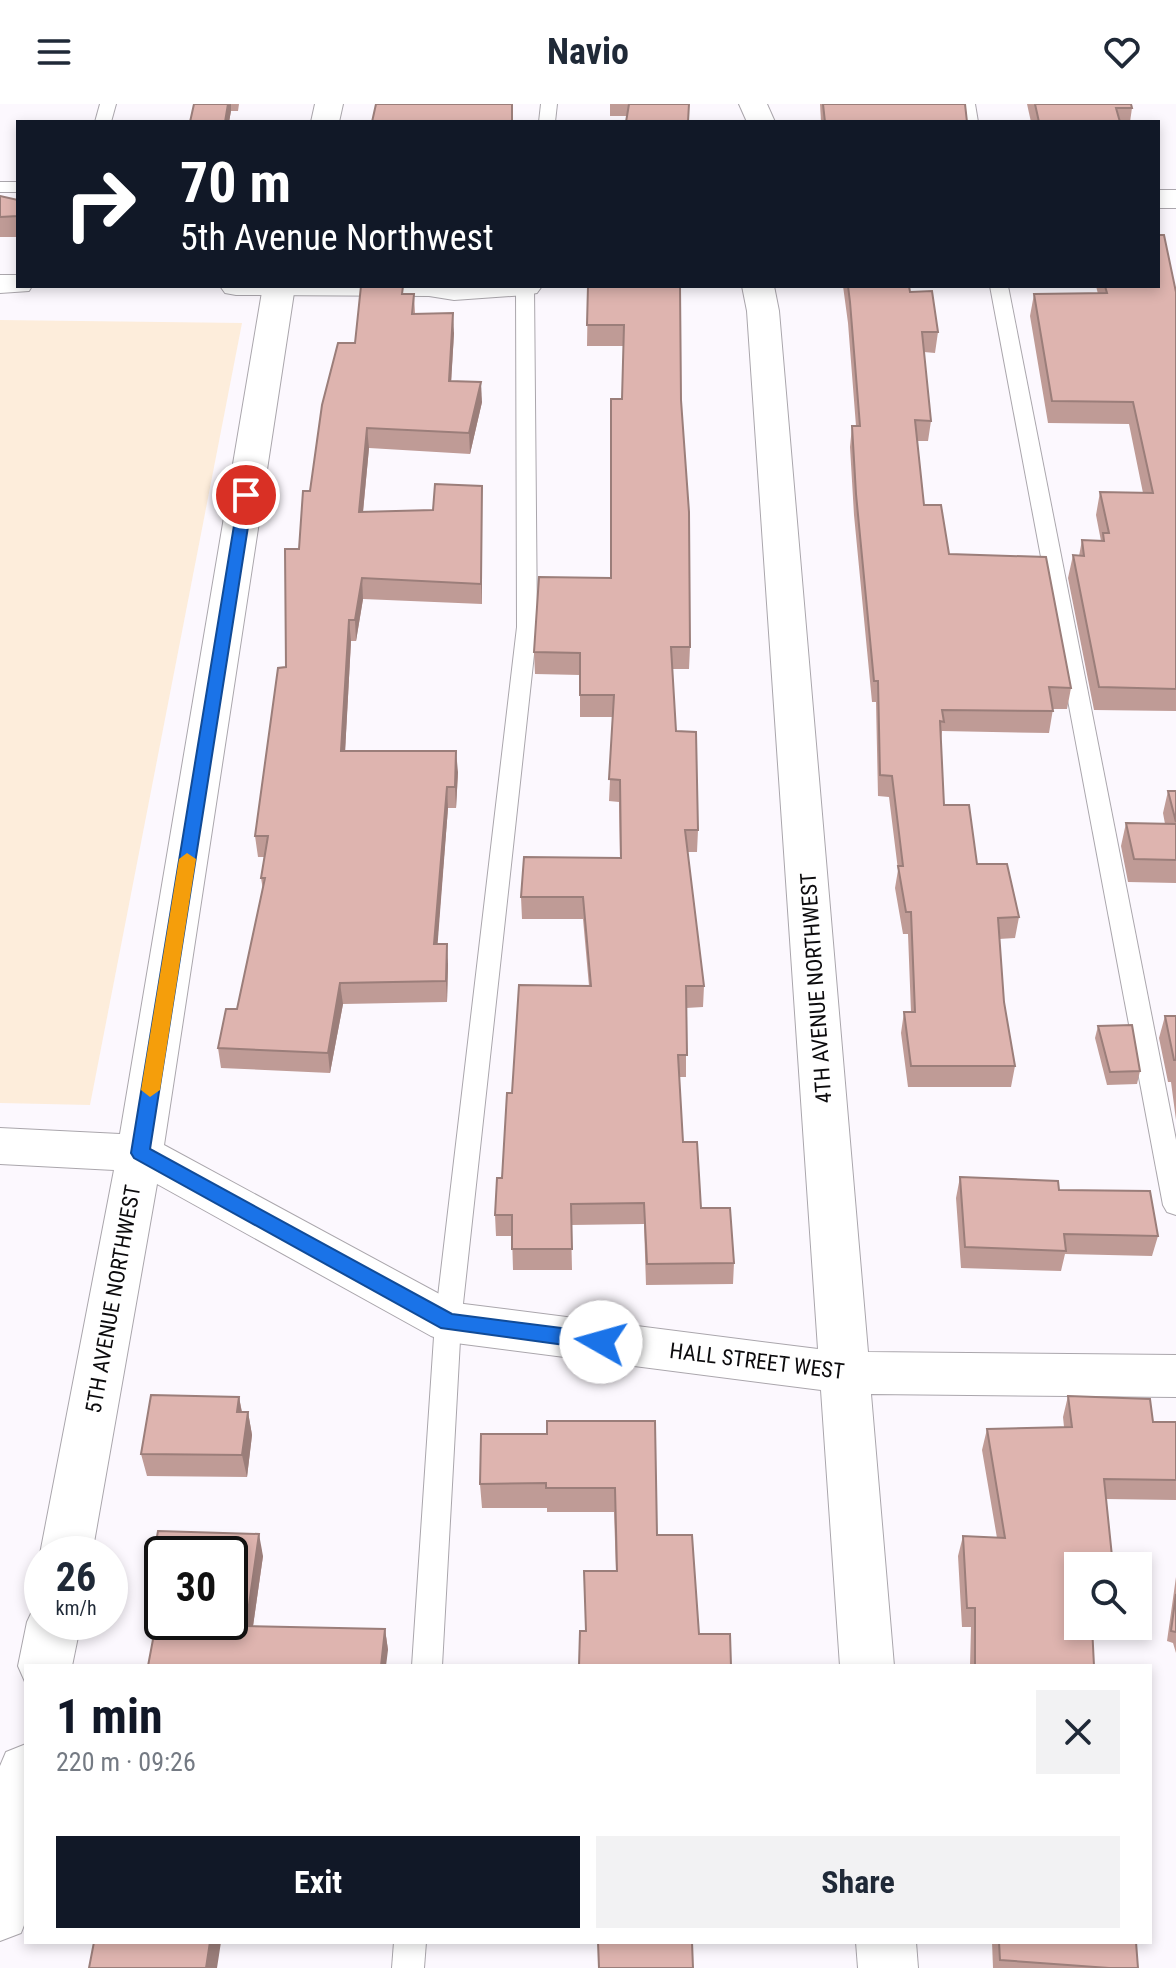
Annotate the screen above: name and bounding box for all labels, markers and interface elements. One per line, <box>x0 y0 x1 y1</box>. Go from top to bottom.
icon: menu <box>32 30 76 74</box>
icon: heart <box>1100 30 1144 74</box>
text: Navio <box>547 31 629 73</box>
text: 70 m <box>180 150 291 216</box>
icon: right <box>48 152 152 256</box>
text: 5th Avenue Northwest <box>180 217 494 259</box>
pin <box>212 461 280 529</box>
icon: arrive <box>224 473 268 517</box>
street label: 4TH AVENUE NORTHWEST <box>795 872 837 1104</box>
street label: 5TH AVENUE NORTHWEST <box>81 1183 145 1415</box>
position arrow <box>559 1300 643 1384</box>
street label: HALL STREET WEST <box>668 1338 846 1384</box>
speed limit sign: 30 <box>144 1536 248 1640</box>
map controls <box>1064 1552 1152 1640</box>
button: search <box>1064 1552 1152 1640</box>
text: 26 <box>56 1554 96 1601</box>
text: km/h <box>55 1596 97 1620</box>
text: 1 min <box>56 1688 163 1745</box>
button: close <box>1036 1690 1120 1774</box>
text: 220 m · 09:26 <box>56 1747 196 1777</box>
button: Exit <box>56 1836 580 1928</box>
button: Share <box>596 1836 1120 1928</box>

